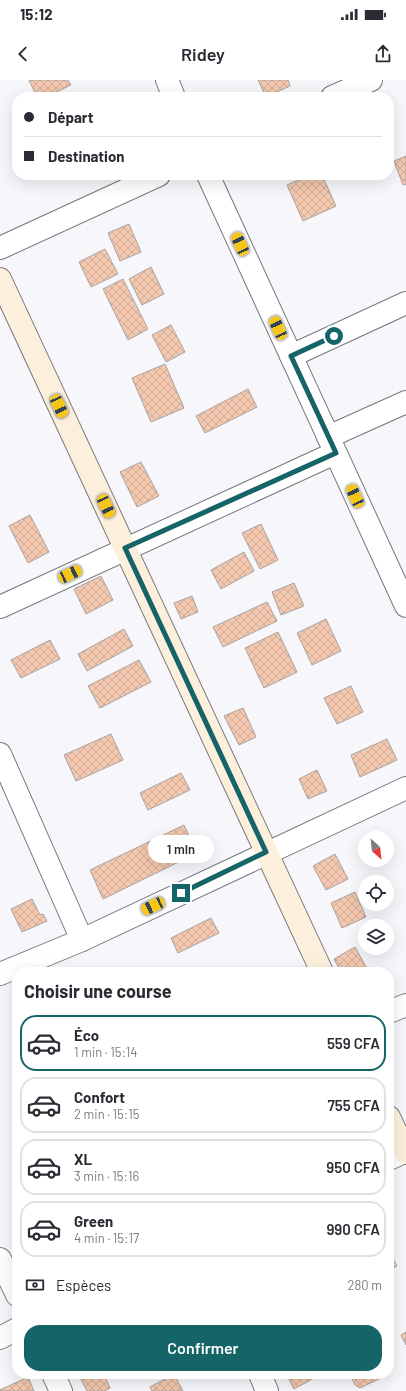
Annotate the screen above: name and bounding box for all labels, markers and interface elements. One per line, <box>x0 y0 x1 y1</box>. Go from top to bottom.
text: 15:12 <box>20 5 53 23</box>
icon: back <box>12 43 34 65</box>
text: Ridey <box>181 43 225 65</box>
icon: share <box>372 43 394 65</box>
text: Départ <box>48 108 93 126</box>
text: Destination <box>48 147 124 165</box>
car <box>229 231 251 257</box>
car <box>267 315 289 341</box>
route start <box>325 327 343 345</box>
car <box>48 393 70 419</box>
car <box>344 483 366 509</box>
car <box>95 493 117 519</box>
car <box>57 563 83 585</box>
north arrow <box>358 831 394 867</box>
map controls <box>358 831 394 955</box>
callout: 1 min <box>148 835 214 863</box>
text: 1 min <box>167 841 195 857</box>
button: locate <box>358 875 394 911</box>
route end <box>172 884 190 902</box>
car <box>140 895 166 917</box>
button: layers <box>358 919 394 955</box>
text: Choisir une course <box>24 980 172 1002</box>
icon: car <box>26 1025 62 1061</box>
text: Éco <box>74 1026 99 1044</box>
text: 559 CFA <box>327 1034 380 1052</box>
text: 1 min · 15:14 <box>74 1044 138 1060</box>
icon: car <box>26 1087 62 1123</box>
text: Confort <box>74 1088 125 1106</box>
text: 755 CFA <box>328 1096 380 1114</box>
text: 2 min · 15:15 <box>74 1106 139 1122</box>
icon: car <box>26 1149 62 1185</box>
text: XL <box>74 1150 92 1168</box>
text: 950 CFA <box>326 1158 380 1176</box>
text: 3 min · 15:16 <box>74 1168 139 1184</box>
icon: car <box>26 1211 62 1247</box>
text: Green <box>74 1212 113 1230</box>
text: 990 CFA <box>326 1220 380 1238</box>
text: 4 min · 15:17 <box>74 1230 139 1246</box>
icon: cash <box>24 1274 46 1296</box>
text: Espèces <box>56 1276 111 1294</box>
text: 280 m <box>348 1277 382 1293</box>
button: Confirmer <box>24 1325 382 1371</box>

